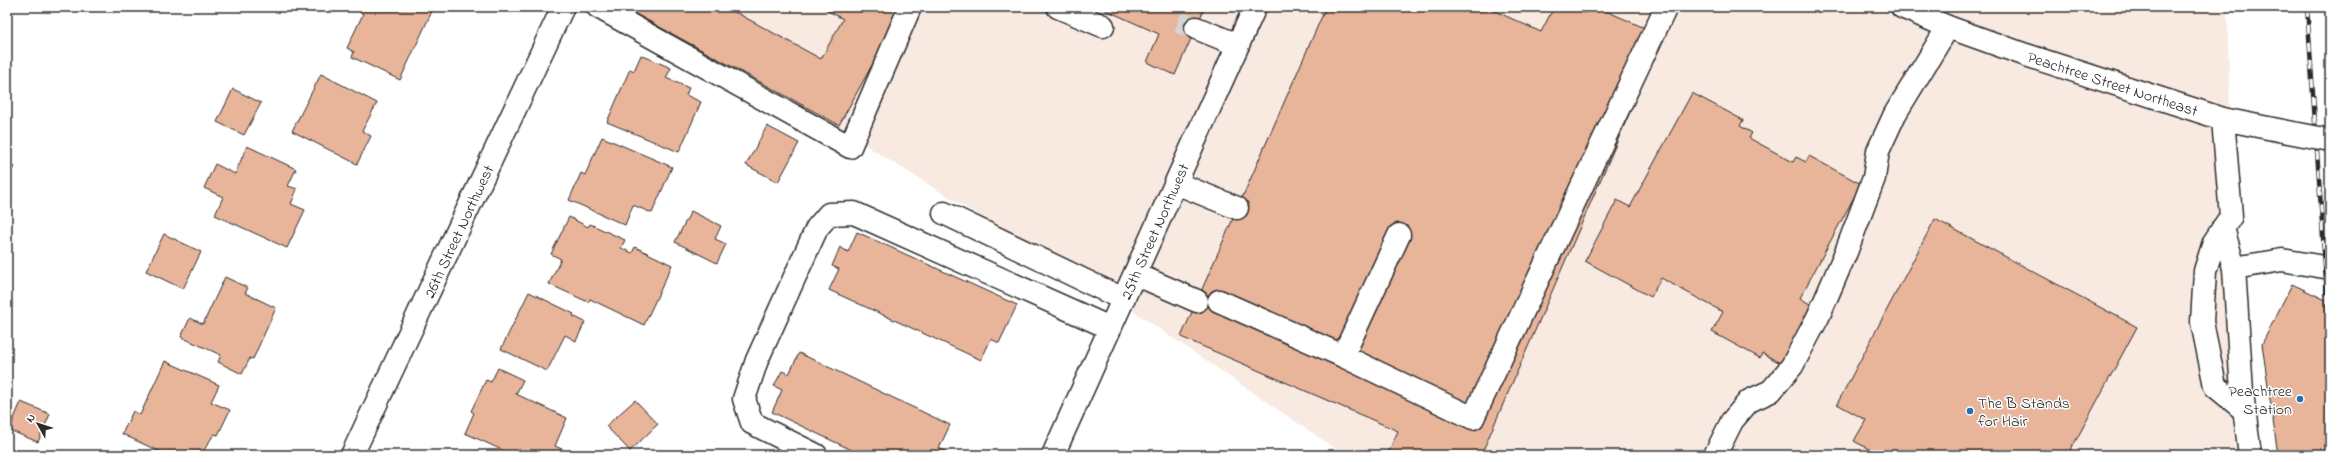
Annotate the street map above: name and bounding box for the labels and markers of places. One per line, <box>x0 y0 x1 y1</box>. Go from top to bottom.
place label: Peachtree Station <box>2229 380 2293 422</box>
place label: The B Stands for Hair <box>1978 392 2070 434</box>
marker: Peachtree Station <box>2295 394 2305 404</box>
marker: The B Stands for Hair <box>1965 406 1975 416</box>

